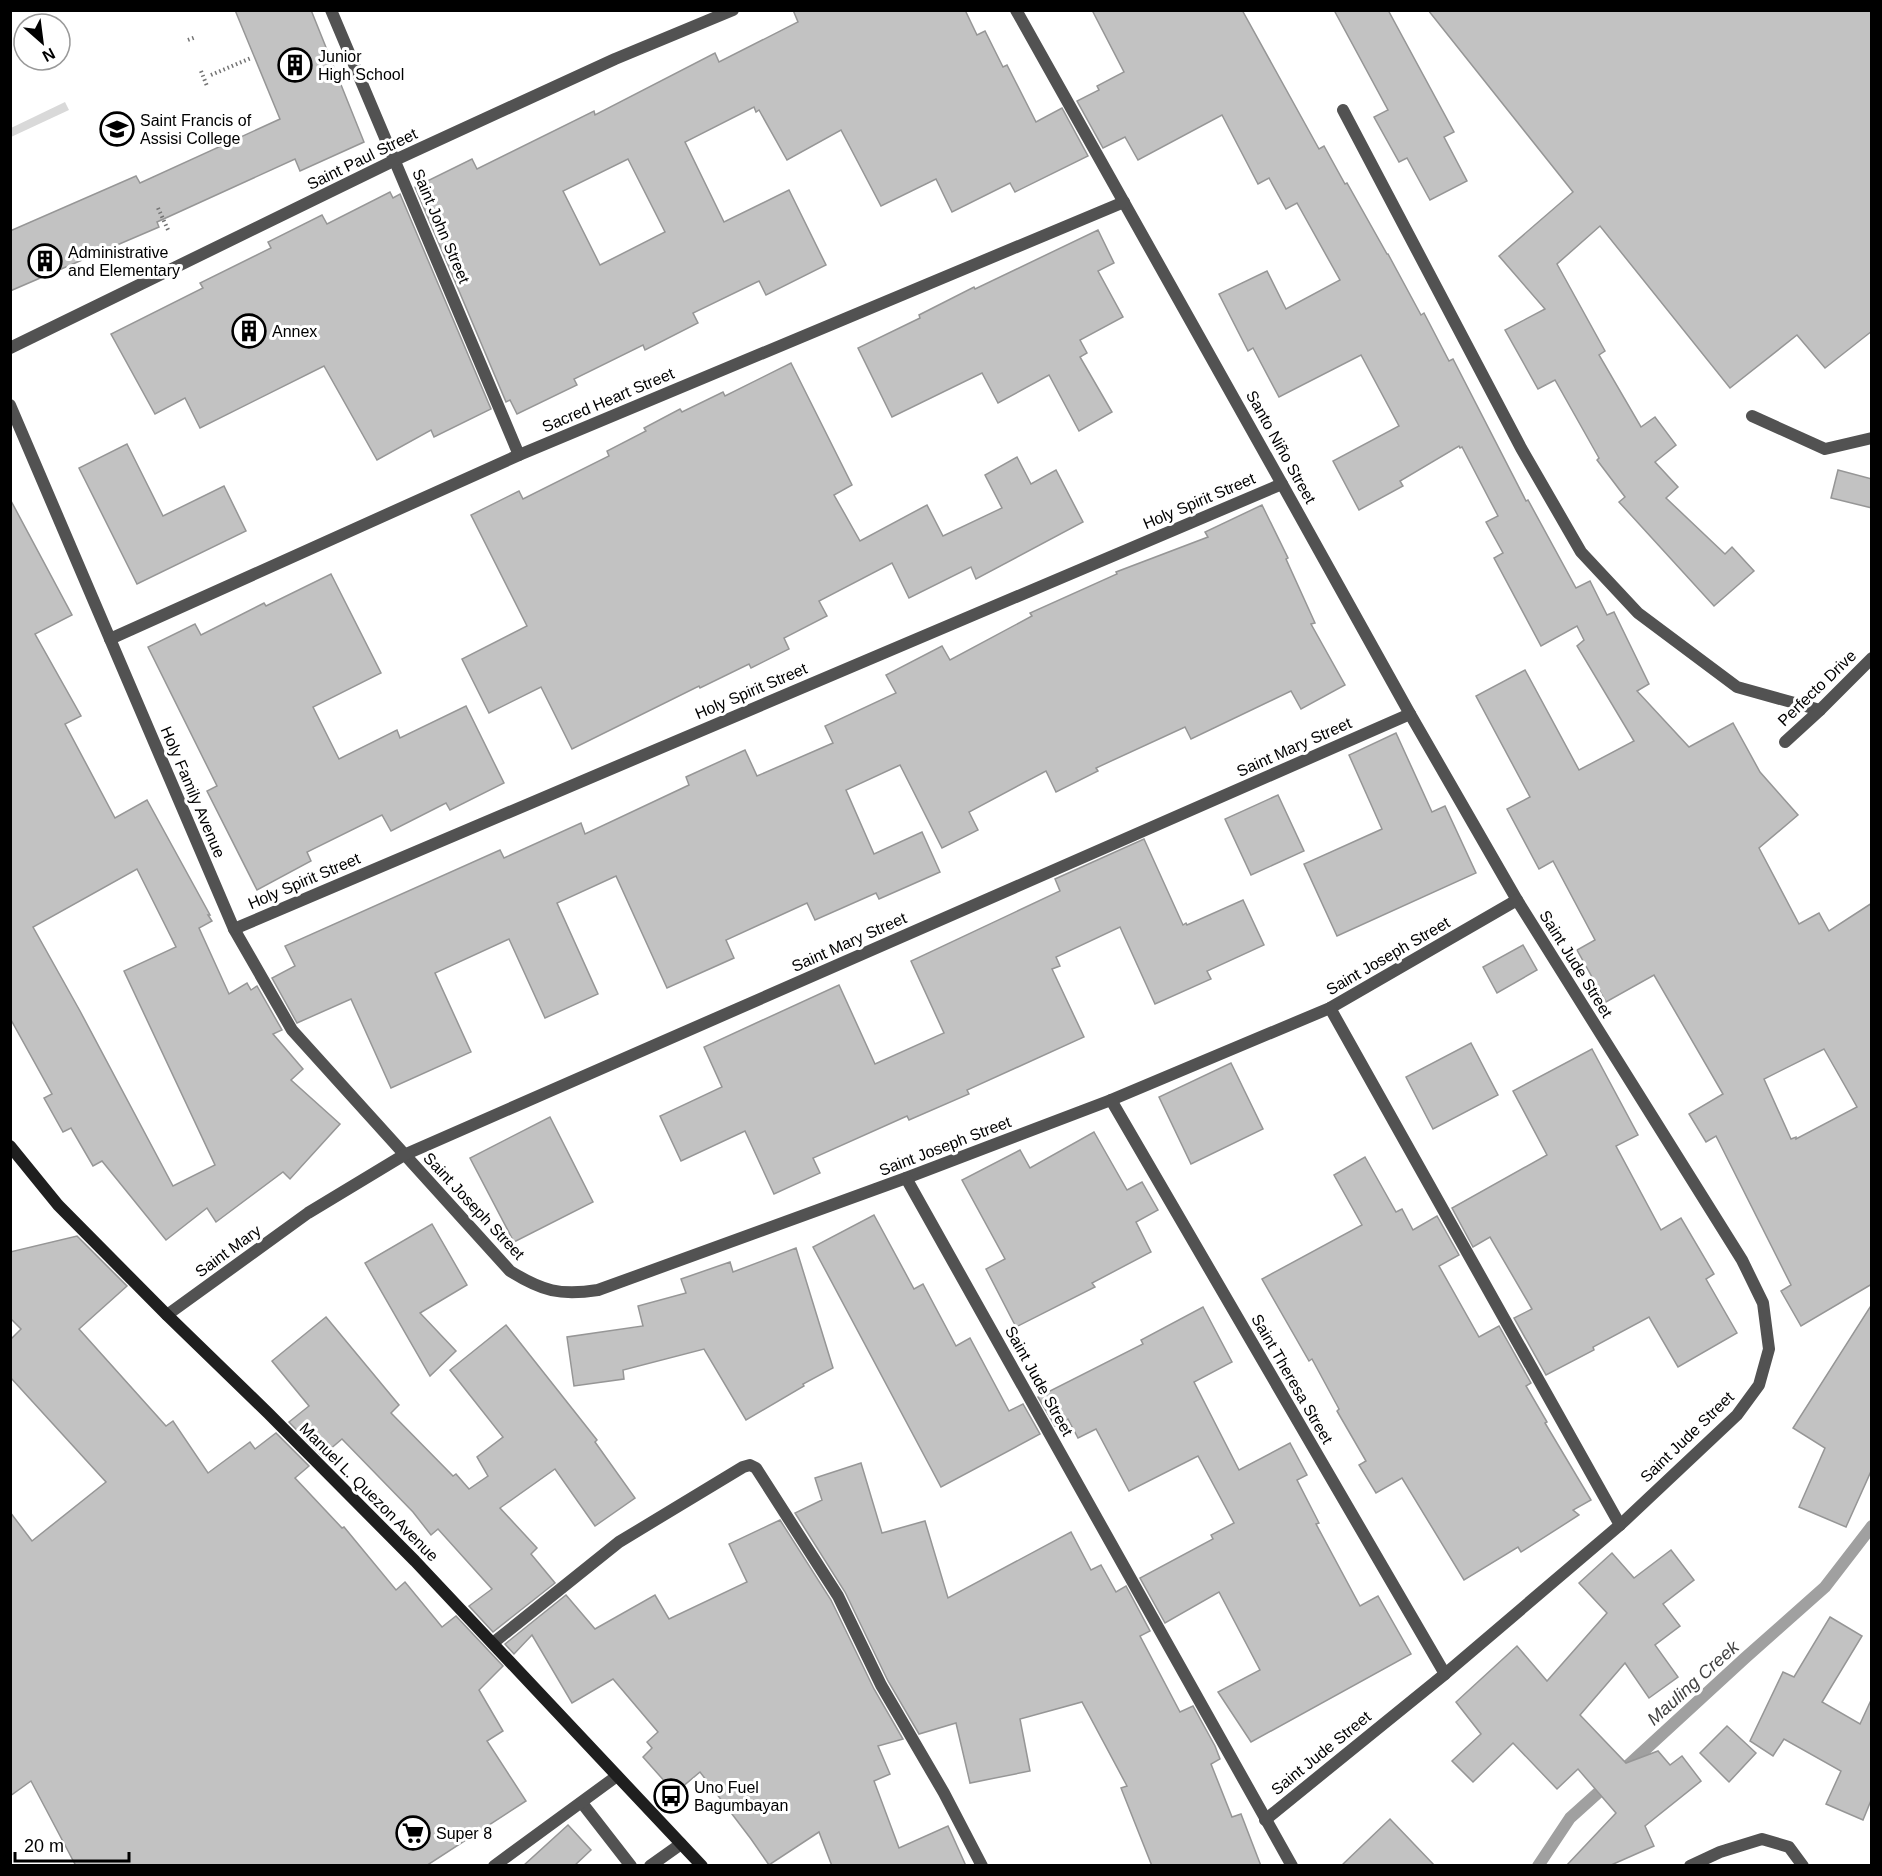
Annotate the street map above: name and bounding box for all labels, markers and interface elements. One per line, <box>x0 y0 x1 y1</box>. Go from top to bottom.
north arrow <box>12 12 72 72</box>
text: N <box>40 45 58 65</box>
building icon: Junior High School <box>277 47 313 83</box>
place label: Junior High School <box>318 48 404 83</box>
school or university icon: Saint Francis of Assisi College <box>99 111 135 147</box>
place label: Saint Francis of Assisi College <box>140 112 252 147</box>
street label: Saint Paul Street <box>304 125 420 193</box>
street label: Saint John Street <box>409 166 473 286</box>
building icon: Administrative and Elementary <box>27 243 63 279</box>
place label: Administrative and Elementary <box>68 244 180 279</box>
building icon: Annex <box>231 313 267 349</box>
place label: Annex <box>272 323 317 340</box>
street label: Sacred Heart Street <box>540 364 677 435</box>
street label: Santo Niño Street <box>1243 388 1319 507</box>
street label: Holy Spirit Street <box>1140 470 1258 532</box>
street label: Perfecto Drive <box>1775 647 1859 729</box>
street label: Holy Spirit Street <box>692 660 810 722</box>
street label: Saint Mary Street <box>1234 714 1354 780</box>
street label: Holy Family Avenue <box>158 724 228 860</box>
street label: Holy Spirit Street <box>245 850 363 912</box>
street label: Saint Jude Street <box>1536 907 1616 1021</box>
street label: Saint Mary Street <box>789 909 909 975</box>
street label: Saint Joseph Street <box>1323 913 1453 998</box>
street label: Saint Joseph Street <box>877 1113 1014 1179</box>
street label: Saint Joseph Street <box>420 1149 528 1263</box>
street label: Saint Mary <box>192 1222 264 1280</box>
street label: Saint Theresa Street <box>1248 1311 1336 1447</box>
street label: Saint Jude Street <box>1002 1323 1076 1439</box>
street label: Saint Jude Street <box>1637 1388 1737 1486</box>
street label: Manuel L. Quezon Avenue <box>296 1419 442 1565</box>
water label: Mauling Creek <box>1643 1636 1744 1729</box>
street label: Saint Jude Street <box>1268 1707 1374 1798</box>
bus stop icon: Uno Fuel Bagumbayan <box>653 1778 689 1814</box>
place label: Uno Fuel Bagumbayan <box>694 1779 788 1814</box>
supermarket icon: Super 8 <box>395 1815 431 1851</box>
scale bar <box>15 1825 129 1863</box>
place label: Super 8 <box>436 1825 492 1842</box>
text: 20 m <box>24 1836 64 1856</box>

